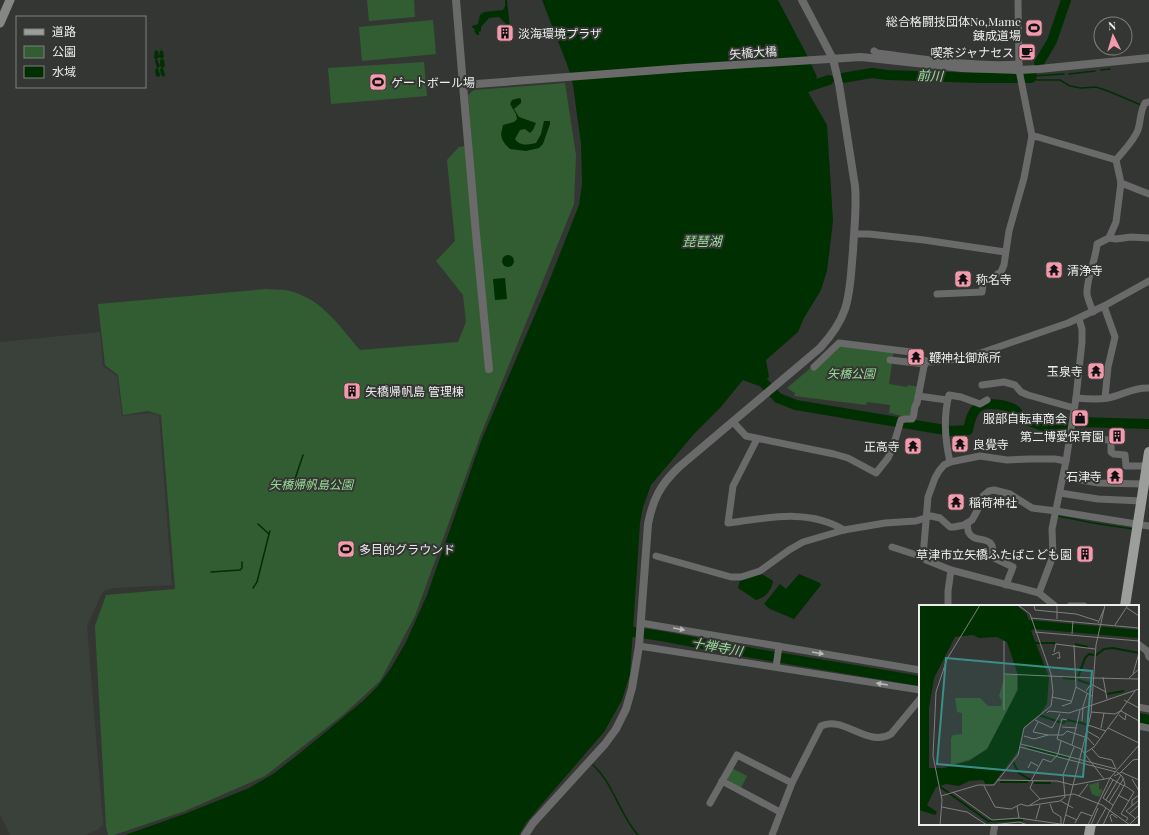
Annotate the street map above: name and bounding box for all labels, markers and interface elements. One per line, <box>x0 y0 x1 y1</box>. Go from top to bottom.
place label: 総合格闘技団体No,Mame 錬成道場 <box>886 13 1021 43</box>
legend <box>16 16 146 88</box>
north arrow <box>1093 16 1133 56</box>
sports icon: 総合格闘技団体No,Mame 錬成道場 <box>1024 18 1044 38</box>
text: N <box>1107 18 1117 33</box>
text: 道路 <box>52 23 76 39</box>
building icon: 淡海環境プラザ <box>495 23 515 43</box>
place label: 淡海環境プラザ <box>518 25 602 41</box>
street label: 矢橋大橋 <box>728 42 778 62</box>
cafe icon: 喫茶ジャナセス <box>1017 42 1037 62</box>
text: 公園 <box>52 43 76 59</box>
place label: 喫茶ジャナセス <box>931 44 1014 60</box>
text: 水域 <box>52 63 76 79</box>
water label: 前川 <box>917 66 945 84</box>
sports icon: ゲートボール場 <box>368 72 388 92</box>
place label: ゲートボール場 <box>391 74 475 90</box>
water label: 琵琶湖 <box>682 232 723 249</box>
temple icon: 清浄寺 <box>1044 260 1064 280</box>
place label: 清浄寺 <box>1067 262 1103 278</box>
temple icon: 称名寺 <box>953 269 973 289</box>
place label: 称名寺 <box>976 271 1012 287</box>
temple icon: 鞭神社御旅所 <box>906 347 926 367</box>
place label: 鞭神社御旅所 <box>929 349 1001 365</box>
temple icon: 玉泉寺 <box>1086 361 1106 381</box>
place label: 玉泉寺 <box>1047 363 1083 379</box>
park label: 矢橋公園 <box>827 365 877 381</box>
building icon: 矢橋帰帆島 管理棟 <box>342 381 362 401</box>
place label: 矢橋帰帆島 管理棟 <box>365 383 464 399</box>
shop icon: 服部自転車商会 <box>1070 408 1090 428</box>
place label: 服部自転車商会 <box>983 410 1067 426</box>
building icon: 第二博愛保育園 <box>1107 426 1127 446</box>
place label: 第二博愛保育園 <box>1020 428 1104 444</box>
temple icon: 良覺寺 <box>950 434 970 454</box>
temple icon: 正高寺 <box>903 436 923 456</box>
place label: 良覺寺 <box>973 436 1009 452</box>
place label: 正高寺 <box>864 438 900 454</box>
temple icon: 石津寺 <box>1105 466 1125 486</box>
place label: 石津寺 <box>1066 468 1102 484</box>
park label: 矢橋帰帆島公園 <box>269 476 355 492</box>
temple icon: 稲荷神社 <box>946 492 966 512</box>
place label: 稲荷神社 <box>969 494 1017 510</box>
sports icon: 多目的グラウンド <box>336 539 356 559</box>
place label: 多目的グラウンド <box>359 541 455 557</box>
building icon: 草津市立矢橋ふたばこども園 <box>1075 544 1095 564</box>
place label: 草津市立矢橋ふたばこども園 <box>916 546 1072 562</box>
inset map <box>919 605 1139 825</box>
one-way arrow <box>673 626 685 632</box>
water label: 十禅寺川 <box>690 633 746 659</box>
one-way arrow <box>812 650 824 656</box>
one-way arrow <box>875 681 888 687</box>

